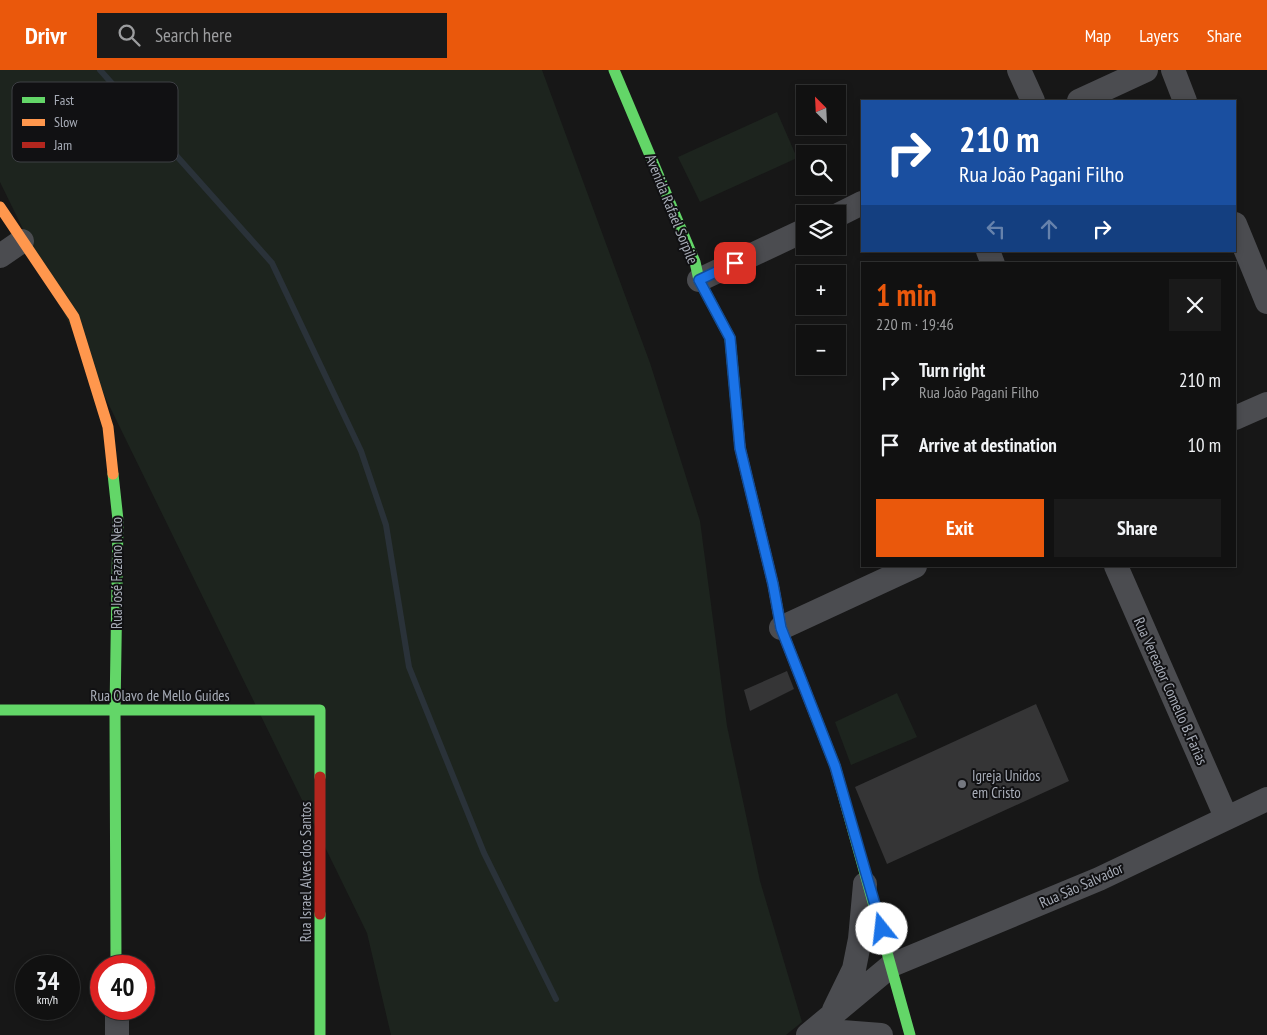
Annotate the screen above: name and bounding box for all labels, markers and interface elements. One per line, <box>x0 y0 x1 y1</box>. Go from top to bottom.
search box <box>97 13 447 58</box>
text: Drivr <box>25 20 67 51</box>
icon: search <box>115 21 143 49</box>
text: Search here <box>155 23 232 47</box>
text: Map <box>1085 24 1111 47</box>
text: Layers <box>1139 24 1179 47</box>
text: Share <box>1207 24 1242 47</box>
legend <box>12 82 178 162</box>
north arrow <box>796 85 846 135</box>
map controls <box>796 85 846 375</box>
text: Fast <box>54 91 74 109</box>
text: Slow <box>54 113 78 131</box>
text: 210 m <box>959 116 1040 162</box>
icon: right <box>876 120 941 185</box>
text: Jam <box>53 136 72 154</box>
button: search <box>796 145 846 195</box>
street label: Avenida Rafael Sorpile <box>641 151 703 267</box>
text: Rua João Pagani Filho <box>959 160 1124 188</box>
button: layers <box>796 205 846 255</box>
icon: left <box>982 215 1010 243</box>
icon: ahead <box>1035 215 1063 243</box>
icon: right <box>1088 215 1116 243</box>
pin <box>714 242 756 284</box>
icon: arrive <box>721 249 749 277</box>
button: + <box>796 265 846 315</box>
text: 1 min <box>876 275 937 314</box>
button: close <box>1169 279 1221 331</box>
text: 220 m · 19:46 <box>876 314 954 334</box>
button: − <box>796 325 846 375</box>
text: Turn right <box>919 358 985 382</box>
icon: right <box>876 366 904 394</box>
text: 210 m <box>1179 368 1221 392</box>
text: Rua João Pagani Filho <box>919 382 1039 402</box>
icon: arrive <box>876 431 904 459</box>
text: Arrive at destination <box>919 433 1057 457</box>
text: 10 m <box>1188 433 1221 457</box>
button: Exit <box>876 499 1044 557</box>
button: Share <box>1054 499 1221 557</box>
street label: Rua José Fazano Neto <box>107 517 126 629</box>
street label: Rua Vereador Comello B. Farias <box>1130 614 1212 768</box>
street label: Rua Olavo de Mello Guides <box>90 686 230 705</box>
place label: Igreja Unidos em Cristo <box>972 766 1040 802</box>
marker: Igreja Unidos em Cristo <box>956 778 968 790</box>
street label: Rua Israel Alves dos Santos <box>296 802 315 942</box>
street label: Rua São Salvador <box>1036 858 1127 912</box>
position arrow <box>855 902 907 954</box>
speed limit sign: 40 <box>90 955 155 1020</box>
text: 34 <box>36 965 59 997</box>
text: km/h <box>37 992 58 1007</box>

